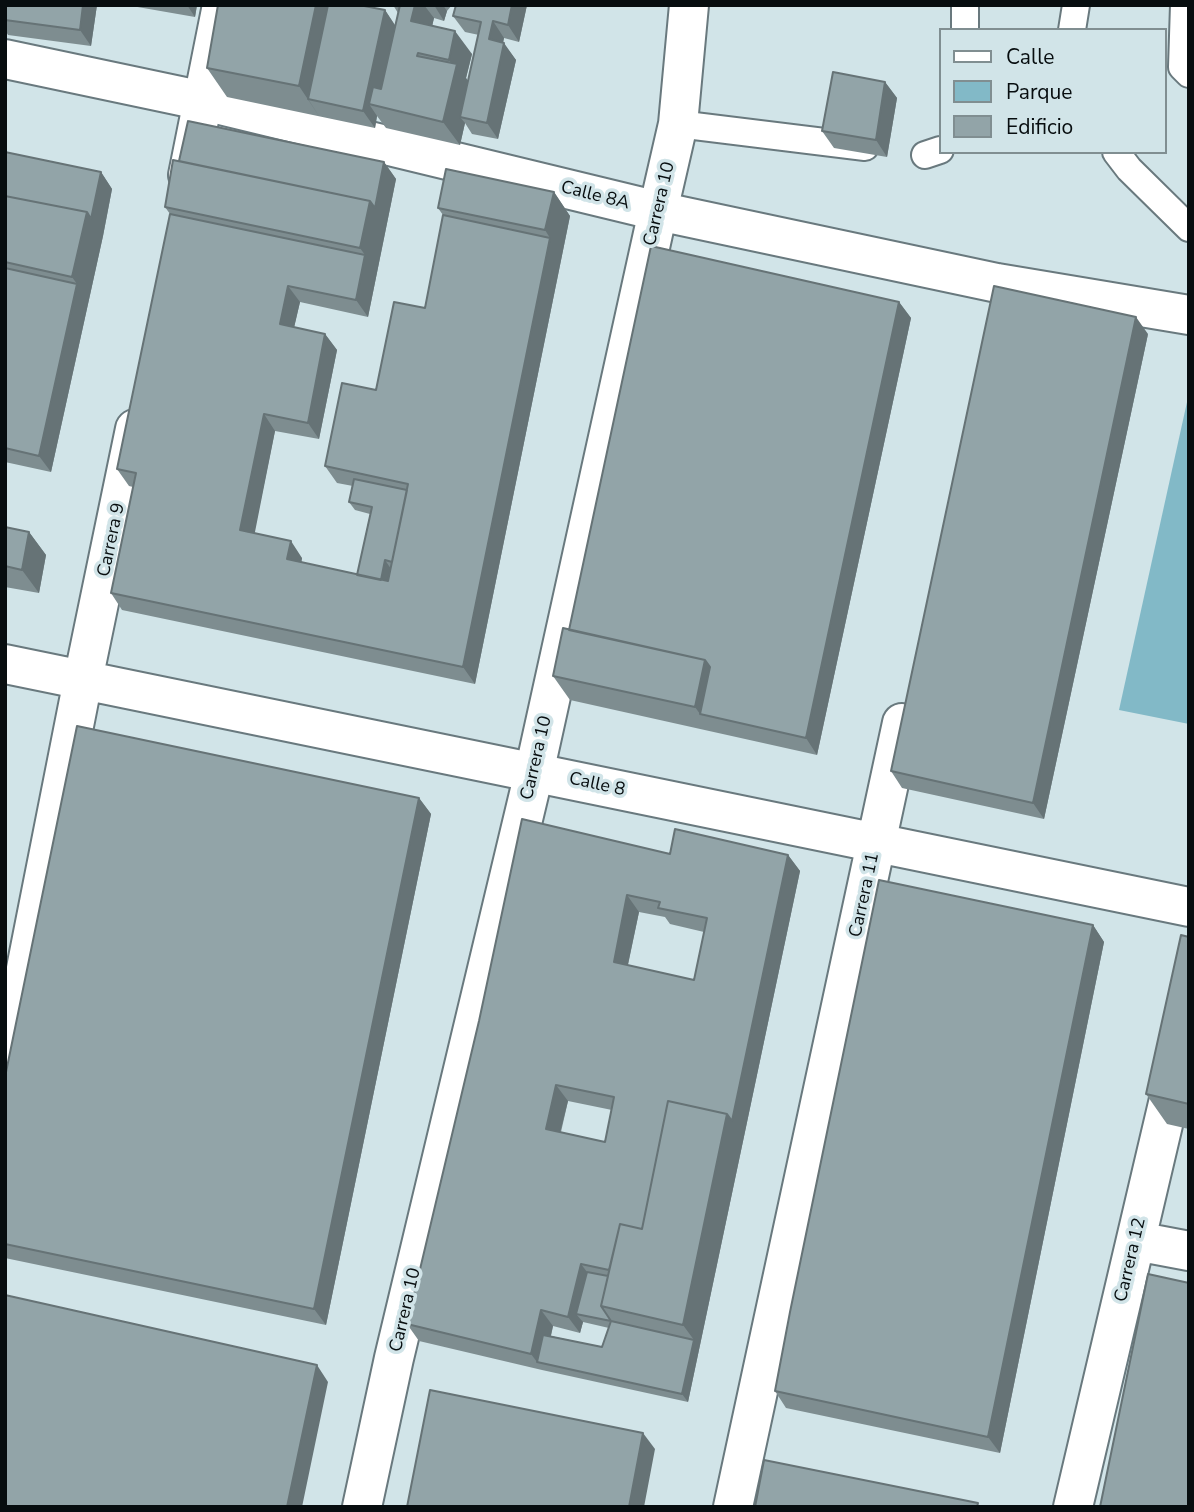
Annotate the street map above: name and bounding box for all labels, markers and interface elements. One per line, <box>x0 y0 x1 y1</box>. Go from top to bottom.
legend <box>939 28 1166 154</box>
text: Calle <box>1006 43 1054 71</box>
text: Parque <box>1006 78 1073 106</box>
text: Edificio <box>1006 113 1073 141</box>
street label: Carrera 10 <box>640 160 680 248</box>
street label: Calle 8A <box>558 177 632 215</box>
street label: Carrera 9 <box>94 501 130 579</box>
street label: Carrera 10 <box>517 714 557 802</box>
street label: Calle 8 <box>567 769 627 801</box>
street label: Carrera 11 <box>846 851 884 939</box>
street label: Carrera 12 <box>1111 1216 1151 1304</box>
street label: Carrera 10 <box>386 1266 426 1354</box>

